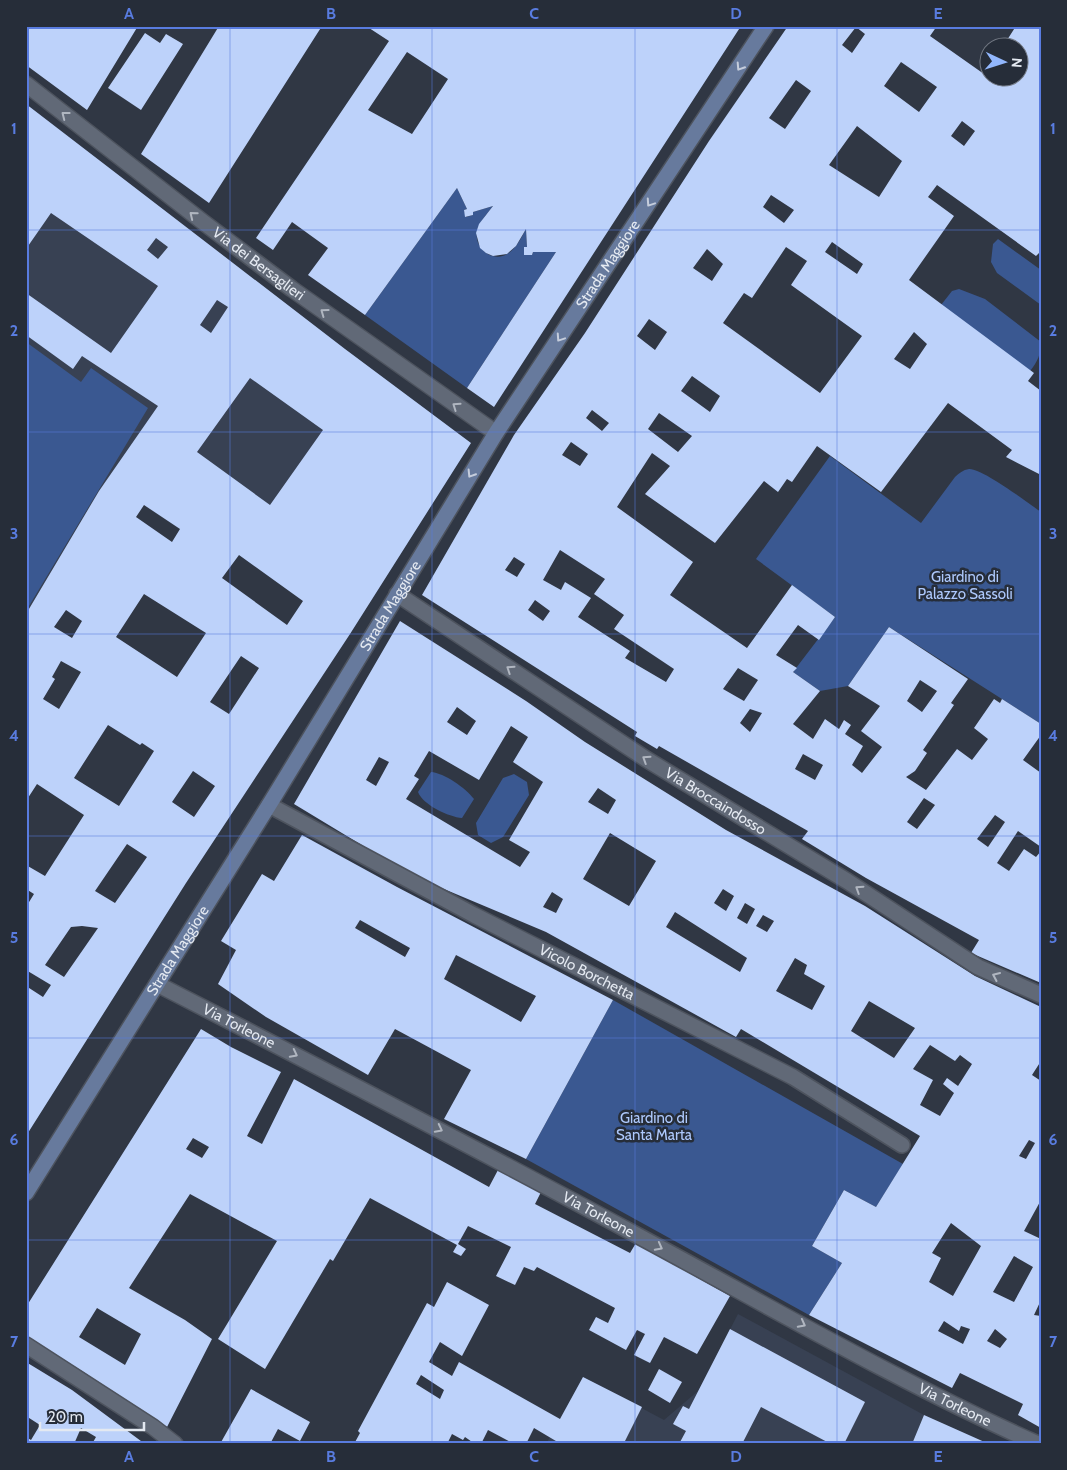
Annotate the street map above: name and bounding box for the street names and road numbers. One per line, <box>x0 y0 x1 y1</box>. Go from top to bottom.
street label: Strada Maggiore <box>572 216 644 312</box>
street label: Via dei Bersaglieri <box>209 223 308 304</box>
street label: Strada Maggiore <box>356 557 425 654</box>
street label: Via Broccaindosso <box>662 764 769 839</box>
street label: Strada Maggiore <box>143 902 213 999</box>
street label: Vicolo Borchetta <box>536 940 638 1004</box>
street label: Via Torleone <box>200 1000 279 1052</box>
street label: Via Torleone <box>559 1188 638 1241</box>
street label: Via Torleone <box>915 1379 994 1430</box>

